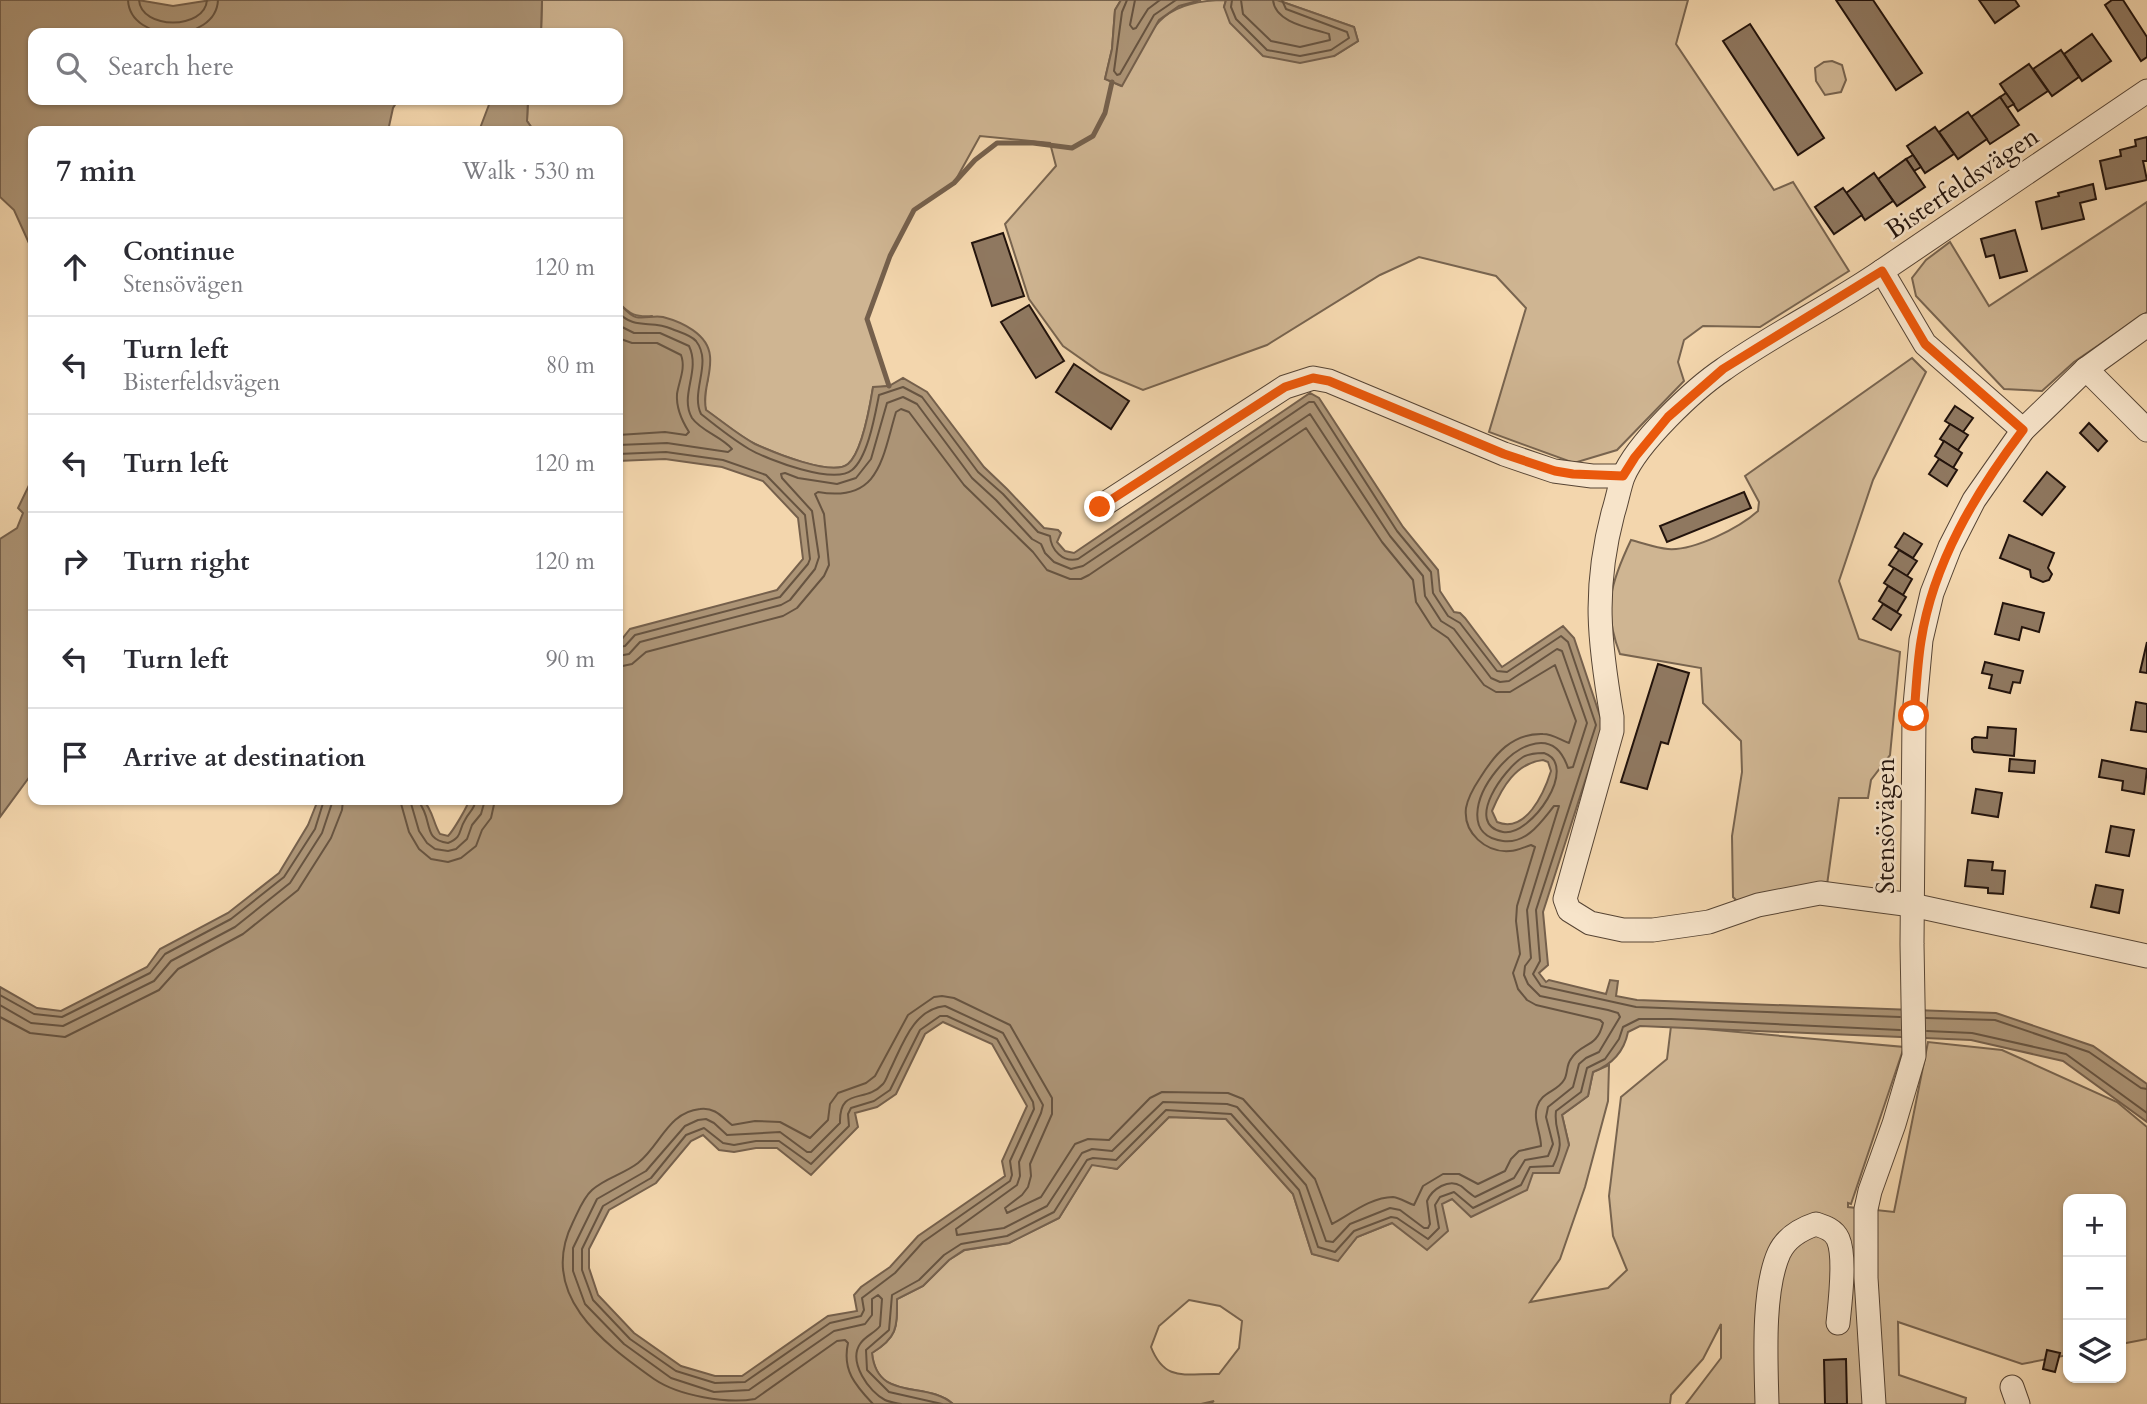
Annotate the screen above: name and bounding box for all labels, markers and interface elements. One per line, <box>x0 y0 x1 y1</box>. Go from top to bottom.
search box <box>28 28 623 105</box>
icon: search <box>52 48 90 86</box>
text: Search here <box>108 49 234 84</box>
street label: Bisterfeldsvägen <box>1879 119 2046 247</box>
text: 7 min <box>56 151 136 192</box>
text: Walk · 530 m <box>462 156 595 187</box>
text: Continue <box>123 234 235 269</box>
icon: ahead <box>56 248 94 286</box>
text: 120 m <box>534 252 595 283</box>
text: Stensövägen <box>123 269 244 300</box>
text: Turn left <box>123 332 228 367</box>
icon: left <box>56 346 94 384</box>
text: 80 m <box>546 350 595 381</box>
text: Bisterfeldsvägen <box>123 367 280 398</box>
icon: left <box>56 444 94 482</box>
text: Turn left <box>123 446 228 481</box>
text: 120 m <box>534 448 595 479</box>
route end <box>1084 491 1115 522</box>
icon: right <box>56 542 94 580</box>
text: Turn right <box>123 544 250 579</box>
text: 120 m <box>534 546 595 577</box>
icon: left <box>56 640 94 678</box>
text: Turn left <box>123 642 228 677</box>
text: 90 m <box>546 644 595 675</box>
route start <box>1898 700 1929 731</box>
icon: arrive <box>56 738 94 776</box>
text: Arrive at destination <box>123 740 366 775</box>
street label: Stensövägen <box>1868 758 1903 894</box>
map controls <box>2063 1194 2126 1383</box>
button: + <box>2063 1194 2126 1257</box>
button: − <box>2063 1257 2126 1320</box>
button: layers <box>2063 1320 2126 1383</box>

